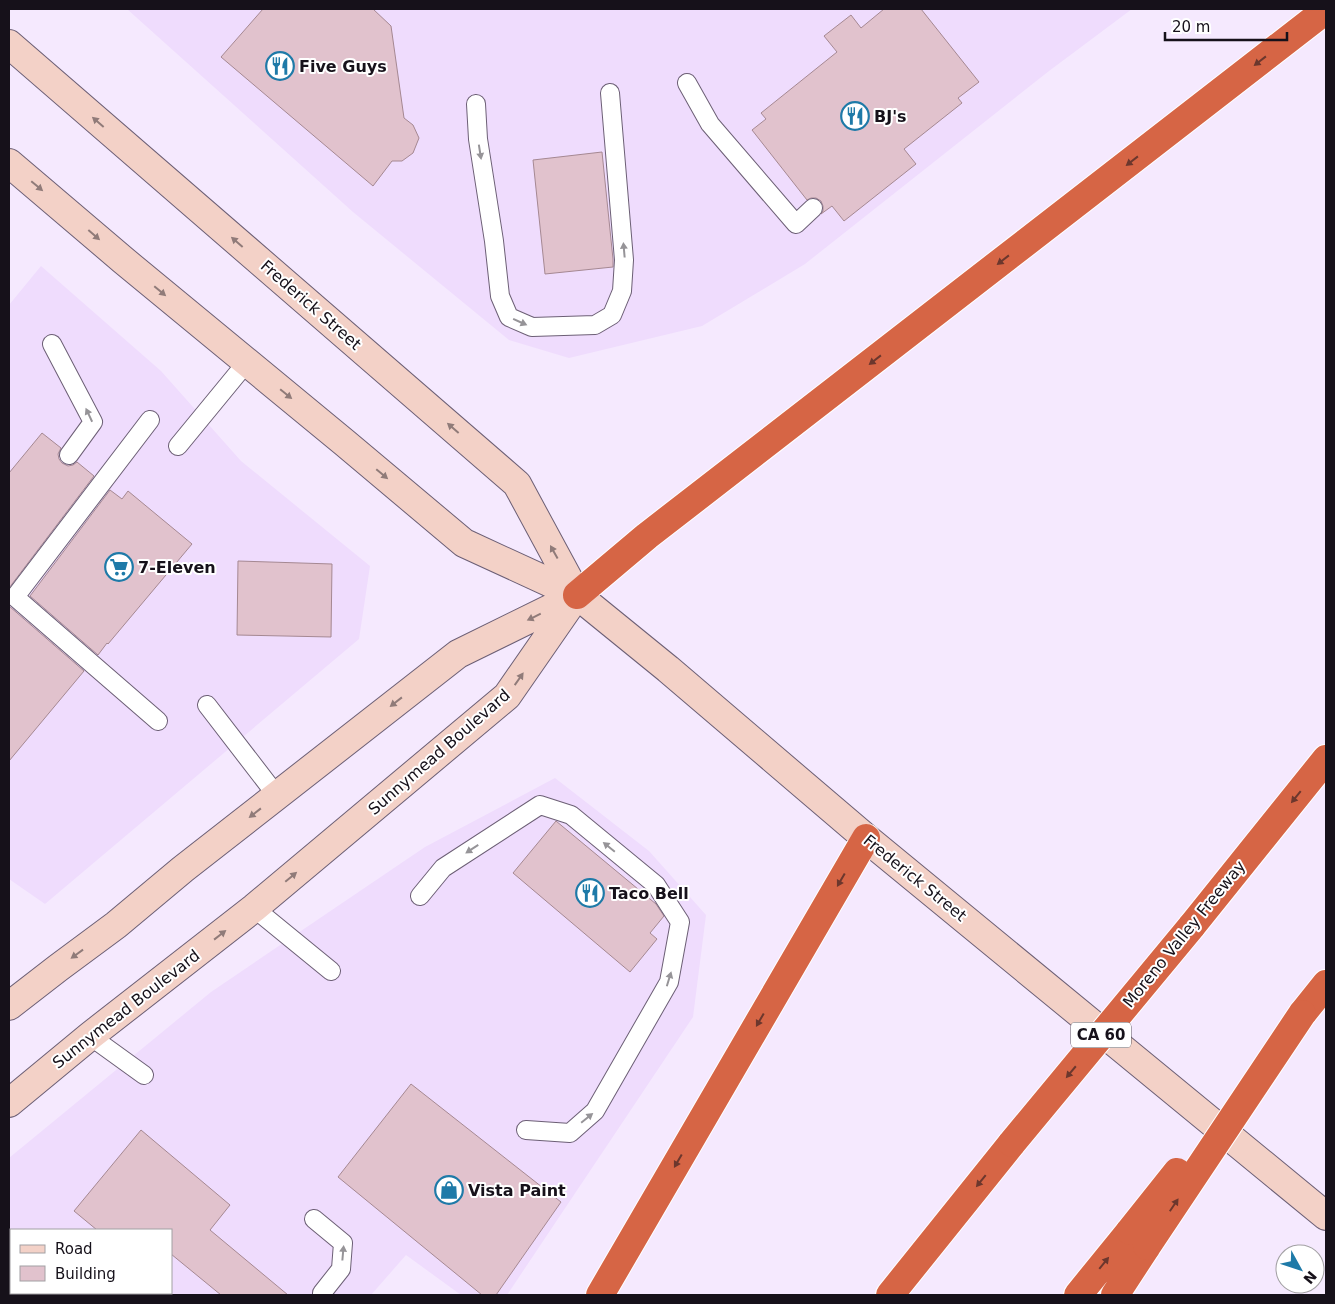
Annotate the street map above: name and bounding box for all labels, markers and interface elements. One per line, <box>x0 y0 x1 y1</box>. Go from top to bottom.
scale bar <box>1165 10 1288 42</box>
text: 20 m <box>1172 18 1210 36</box>
restaurant icon: Five Guys <box>265 51 295 81</box>
one-way arrow <box>1254 56 1267 67</box>
place label: Five Guys <box>299 57 387 76</box>
restaurant icon: BJ's <box>840 101 870 131</box>
place label: BJ's <box>874 107 907 126</box>
one-way arrow <box>92 116 105 127</box>
one-way arrow <box>476 144 484 160</box>
one-way arrow <box>1125 156 1138 166</box>
one-way arrow <box>30 181 43 192</box>
one-way arrow <box>87 229 100 240</box>
one-way arrow <box>231 236 244 247</box>
one-way arrow <box>619 242 627 258</box>
one-way arrow <box>997 255 1010 266</box>
street label: Frederick Street <box>257 256 365 354</box>
one-way arrow <box>154 285 167 296</box>
one-way arrow <box>513 318 527 326</box>
one-way arrow <box>868 355 881 365</box>
one-way arrow <box>279 389 292 400</box>
one-way arrow <box>85 408 93 422</box>
one-way arrow <box>446 423 459 434</box>
one-way arrow <box>375 469 388 480</box>
one-way arrow <box>550 545 558 559</box>
supermarket icon: 7-Eleven <box>104 552 134 582</box>
place label: 7-Eleven <box>138 558 216 577</box>
one-way arrow <box>526 613 541 621</box>
one-way arrow <box>514 672 524 686</box>
street label: Sunnymead Boulevard <box>364 685 514 819</box>
one-way arrow <box>390 697 403 708</box>
one-way arrow <box>1290 791 1301 804</box>
one-way arrow <box>249 808 262 819</box>
street label: Frederick Street <box>860 831 970 925</box>
one-way arrow <box>603 841 616 852</box>
one-way arrow <box>466 844 479 853</box>
street label: Moreno Valley Freeway <box>1119 857 1249 1011</box>
one-way arrow <box>285 871 298 882</box>
one-way arrow <box>837 873 846 887</box>
restaurant icon: Taco Bell <box>575 878 605 908</box>
place label: Taco Bell <box>609 884 689 903</box>
one-way arrow <box>213 929 226 940</box>
street label: Sunnymead Boulevard <box>49 946 203 1072</box>
one-way arrow <box>70 949 84 959</box>
one-way arrow <box>665 971 673 986</box>
one-way arrow <box>755 1014 764 1027</box>
road number: CA 60 <box>1071 1022 1131 1048</box>
one-way arrow <box>1065 1065 1076 1078</box>
one-way arrow <box>580 1113 593 1124</box>
one-way arrow <box>674 1154 682 1168</box>
one-way arrow <box>976 1174 987 1187</box>
shop icon: Vista Paint <box>434 1175 464 1205</box>
place label: Vista Paint <box>468 1181 566 1200</box>
one-way arrow <box>1169 1199 1179 1212</box>
legend <box>10 1229 172 1294</box>
text: Road <box>55 1240 93 1258</box>
north arrow <box>1275 1244 1325 1294</box>
one-way arrow <box>339 1245 347 1261</box>
one-way arrow <box>1098 1257 1109 1270</box>
text: Building <box>55 1265 116 1283</box>
text: N <box>1300 1268 1320 1287</box>

